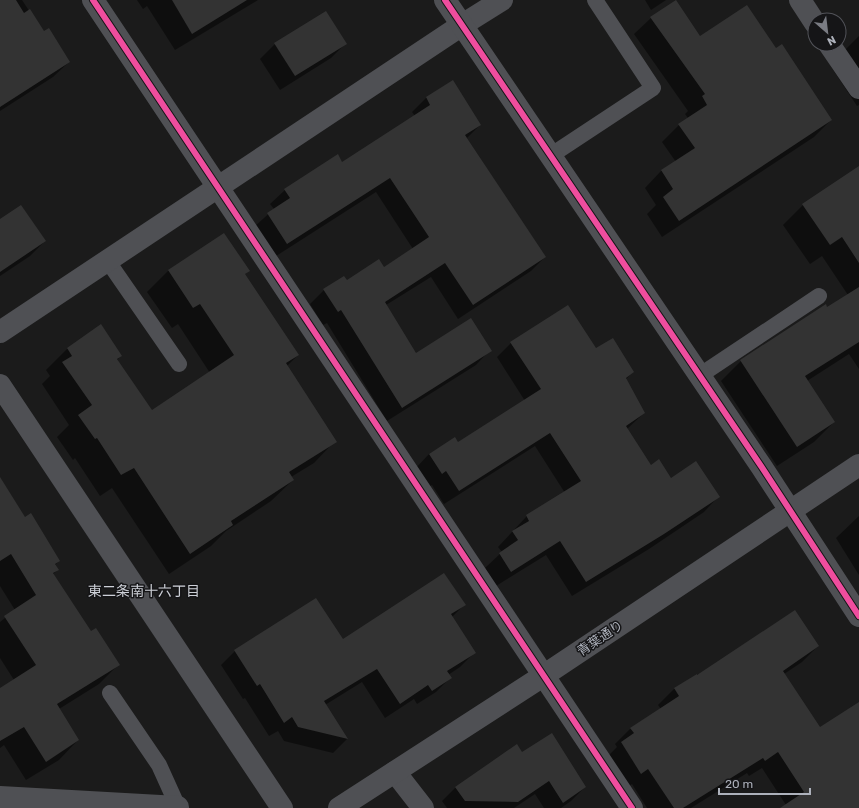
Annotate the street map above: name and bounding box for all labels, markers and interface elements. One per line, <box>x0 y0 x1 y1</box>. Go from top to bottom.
north arrow <box>807 12 847 52</box>
text: N <box>825 33 838 48</box>
district label: 東二条南十六丁目 <box>88 583 200 600</box>
street label: 青葉通り <box>574 617 626 659</box>
scale bar <box>719 770 810 796</box>
text: 20 m <box>725 777 753 791</box>

